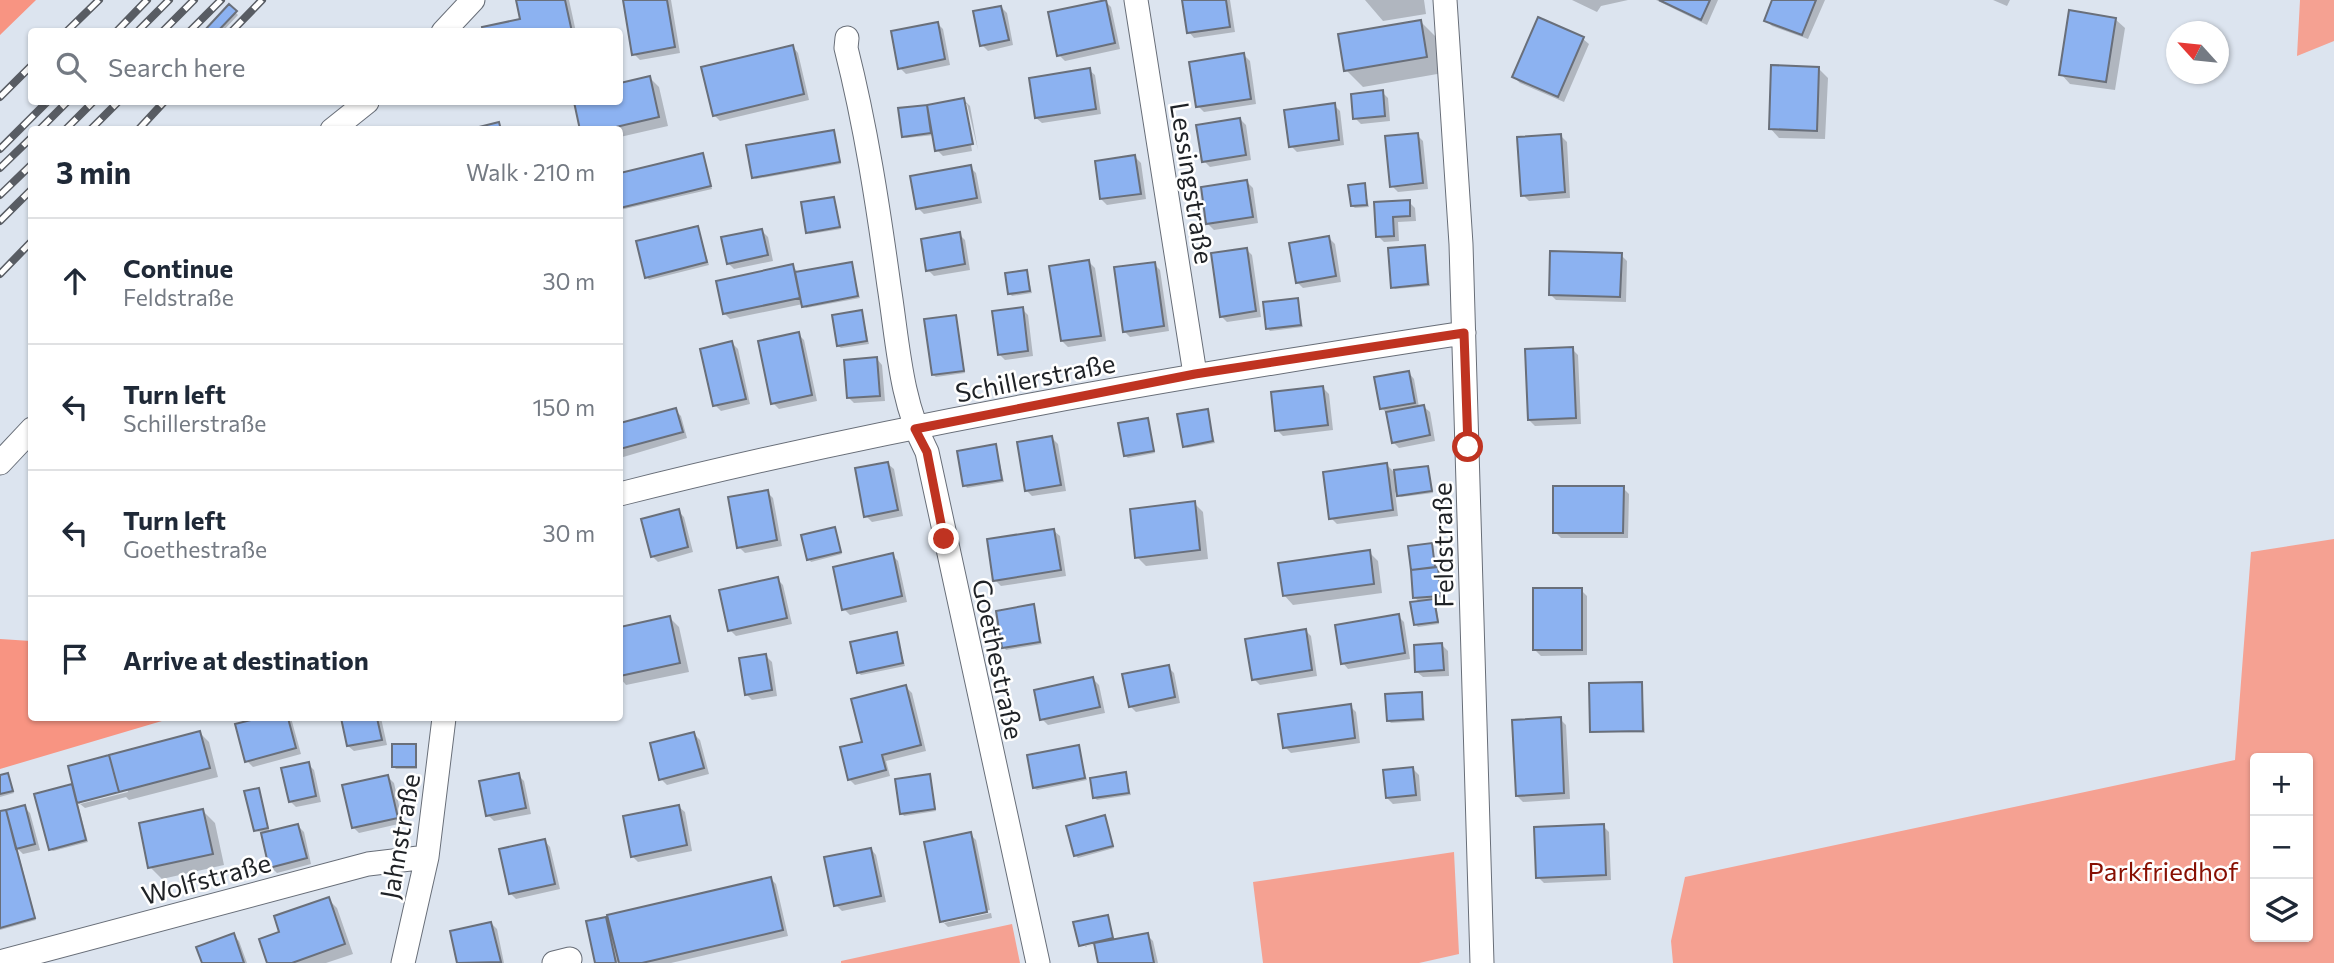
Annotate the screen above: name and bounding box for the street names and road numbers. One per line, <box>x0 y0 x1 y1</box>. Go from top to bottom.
street label: Lessingstraße <box>1165 100 1221 266</box>
street label: Schillerstraße <box>952 346 1118 408</box>
street label: Feldstraße <box>1425 482 1459 608</box>
street label: Goethestraße <box>967 576 1031 742</box>
street label: Jahnstraße <box>373 771 425 901</box>
street label: Wolfstraße <box>138 846 274 910</box>

